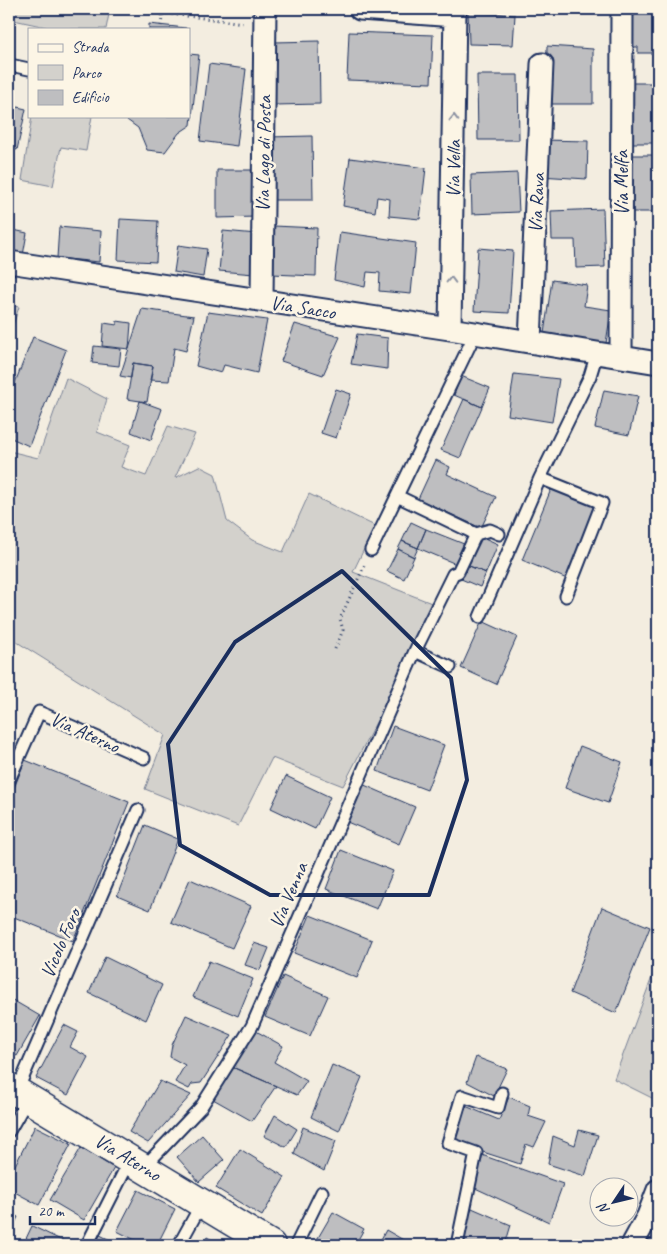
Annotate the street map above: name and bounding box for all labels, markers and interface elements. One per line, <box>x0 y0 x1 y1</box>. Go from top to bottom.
legend <box>28 28 190 118</box>
text: Strada <box>72 38 109 57</box>
text: Parco <box>72 64 103 83</box>
text: Edificio <box>72 88 110 107</box>
street label: Via Lago di Posta <box>250 94 277 212</box>
one-way arrow <box>448 113 459 121</box>
street label: Via Vella <box>440 139 467 198</box>
street label: Via Melfa <box>609 149 634 216</box>
street label: Via Rava <box>522 171 551 234</box>
one-way arrow <box>446 276 456 284</box>
street label: Via Sacco <box>269 290 338 325</box>
street label: Via Aterno <box>46 706 124 759</box>
street label: Via Venna <box>264 857 314 932</box>
street label: Vicolo Foro <box>35 903 87 982</box>
street label: Via Aterno <box>90 1128 166 1187</box>
north arrow <box>590 1176 640 1226</box>
scale bar <box>30 1194 95 1226</box>
text: N <box>593 1199 613 1218</box>
text: 20 m <box>38 1202 65 1221</box>

